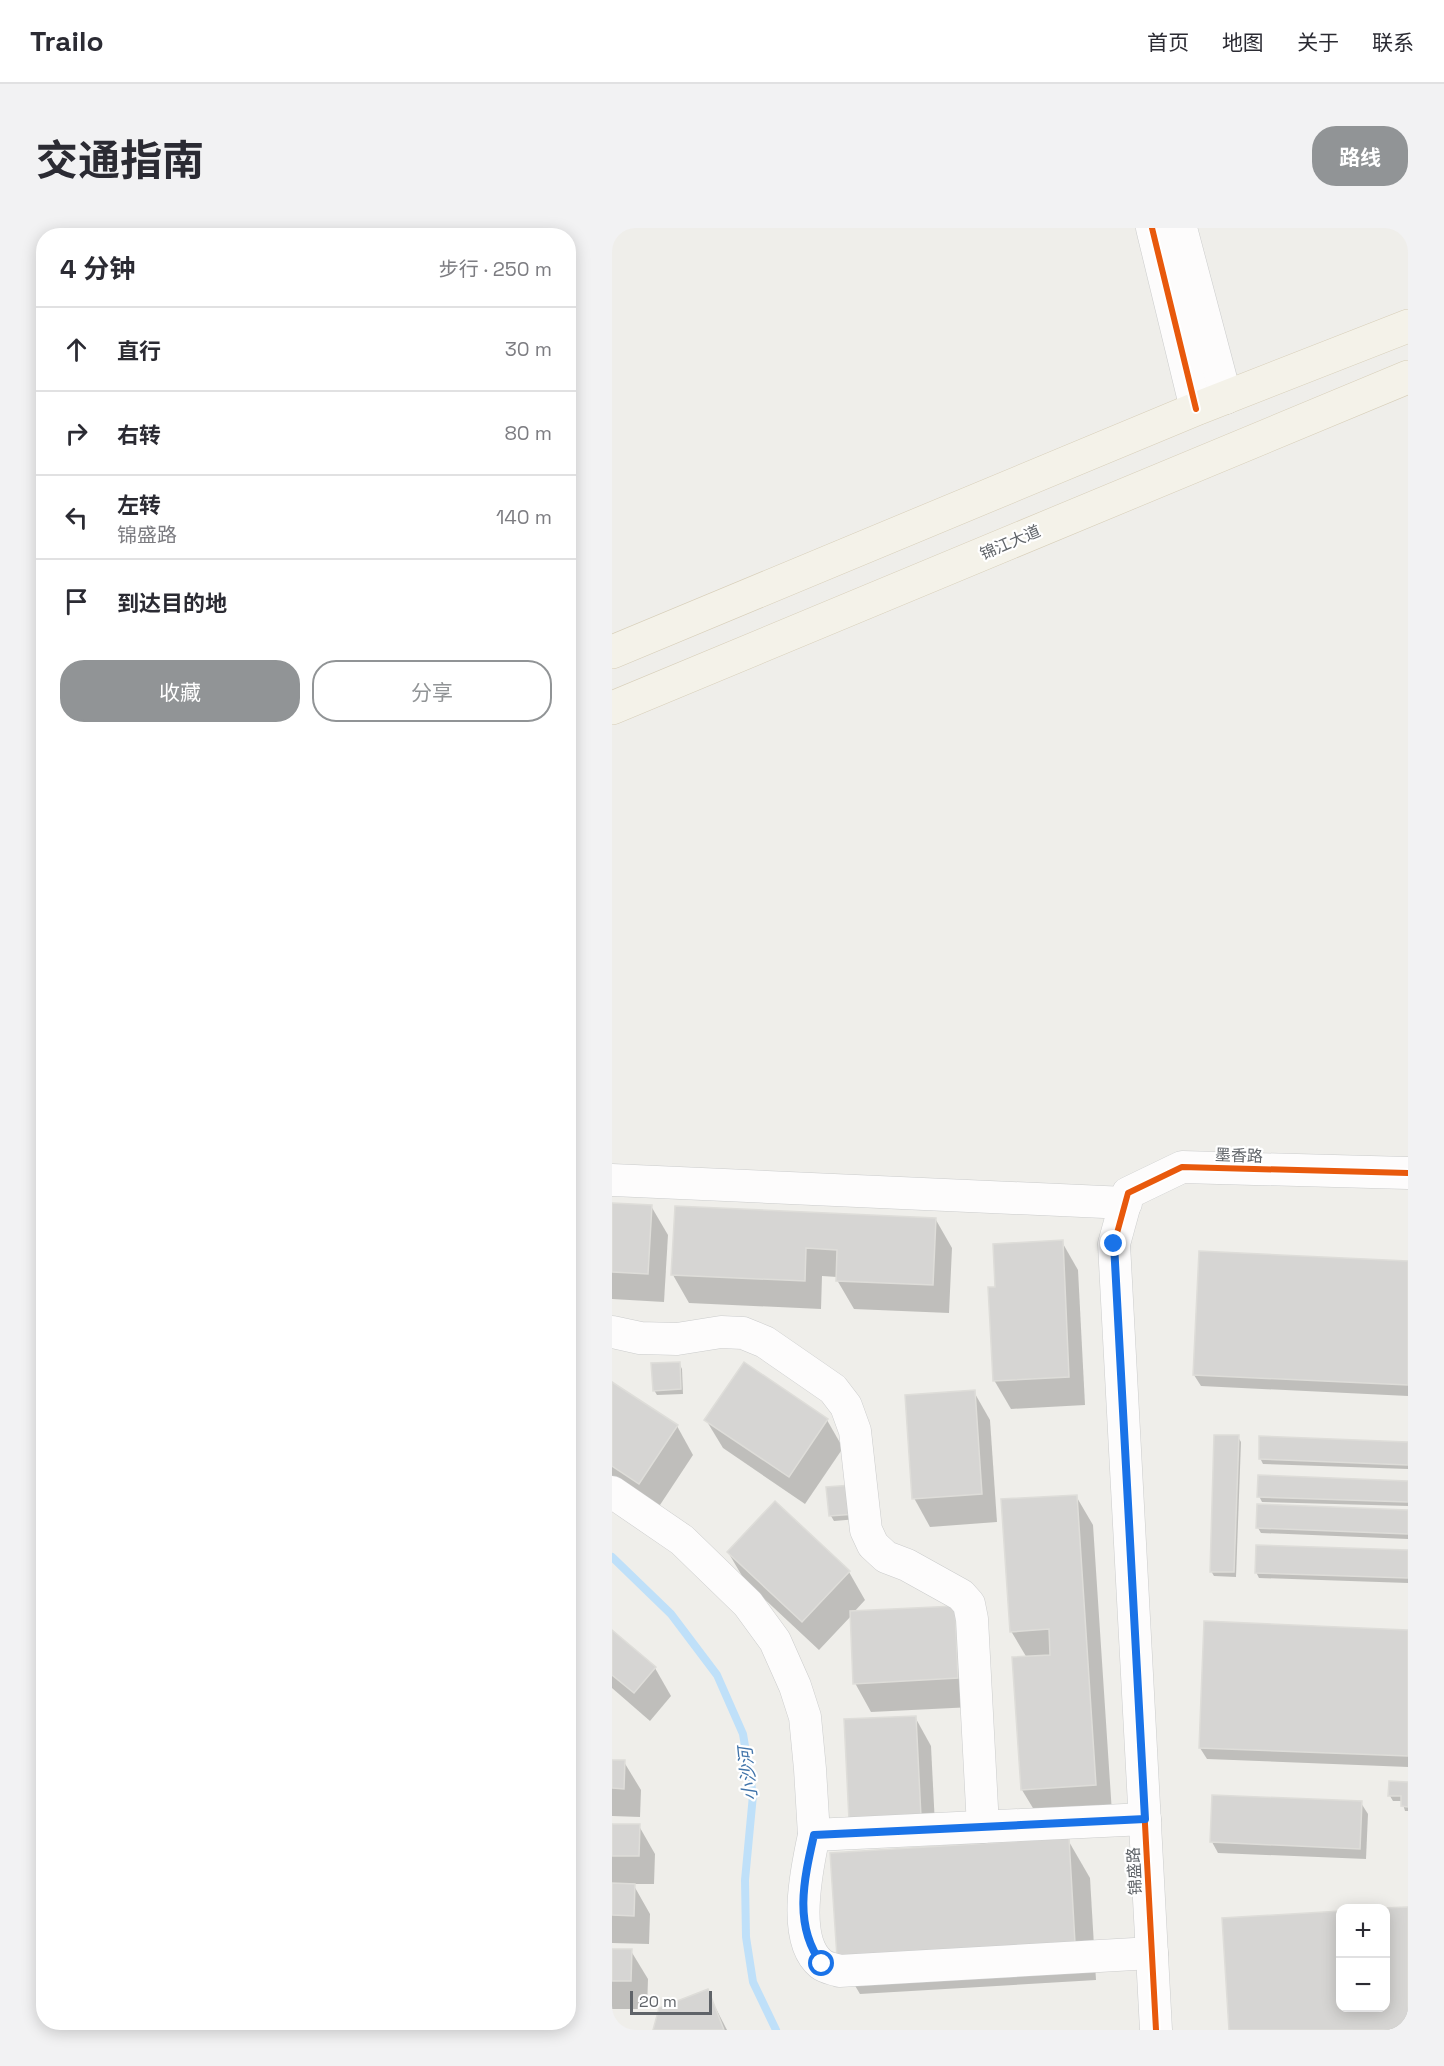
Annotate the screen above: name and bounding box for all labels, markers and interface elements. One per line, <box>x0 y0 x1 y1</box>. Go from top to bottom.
text: Trailo <box>30 23 104 59</box>
text: 首页 <box>1147 29 1189 56</box>
text: 地图 <box>1222 29 1264 56</box>
text: 关于 <box>1297 29 1339 56</box>
text: 联系 <box>1372 29 1414 56</box>
button: 路线 <box>1312 126 1408 186</box>
text: 交通指南 <box>36 134 204 187</box>
text: 4 分钟 <box>60 252 135 286</box>
text: 步行 · 250 m <box>439 256 552 282</box>
icon: ahead <box>60 333 93 366</box>
text: 30 m <box>505 336 552 362</box>
text: 直行 <box>117 337 161 365</box>
icon: right <box>60 417 93 450</box>
text: 80 m <box>504 420 552 446</box>
text: 右转 <box>117 421 161 449</box>
text: 左转 <box>117 491 161 519</box>
icon: left <box>60 501 93 534</box>
text: 140 m <box>496 504 552 530</box>
street label: 锦江大道 <box>977 520 1044 565</box>
text: 锦盛路 <box>117 522 177 548</box>
icon: arrive <box>60 585 93 618</box>
text: 到达目的地 <box>117 589 227 617</box>
button: 收藏 <box>60 660 300 722</box>
button: 分享 <box>312 660 552 722</box>
street label: 墨香路 <box>1215 1144 1263 1167</box>
route end <box>1100 1230 1126 1256</box>
water label: 小沙河 <box>733 1743 762 1802</box>
street label: 锦盛路 <box>1123 1846 1146 1895</box>
map controls <box>1336 1904 1390 2012</box>
button: + <box>1336 1904 1390 1958</box>
route start <box>808 1950 834 1976</box>
button: − <box>1336 1958 1390 2012</box>
scale bar <box>630 1988 712 2016</box>
text: 20 m <box>639 1991 677 2012</box>

